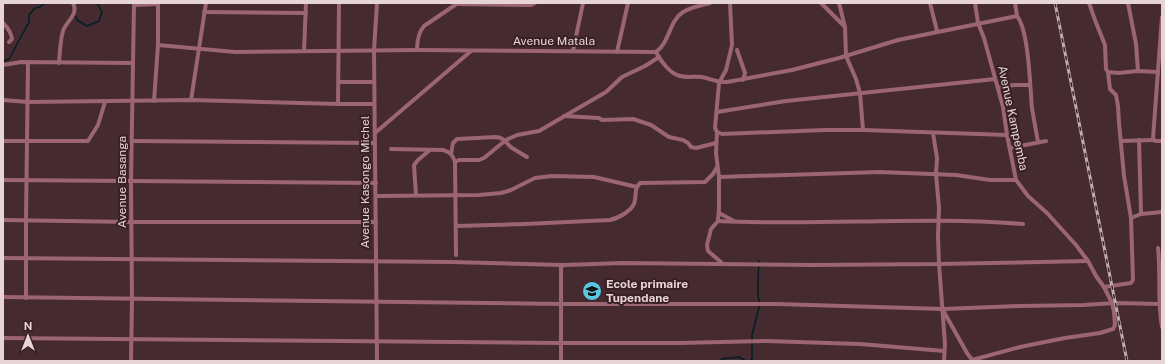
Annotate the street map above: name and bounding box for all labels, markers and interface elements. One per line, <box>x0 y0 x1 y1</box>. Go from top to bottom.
street label: Avenue Matala <box>513 34 595 48</box>
street label: Avenue Kampemba <box>995 64 1031 172</box>
street label: Avenue Kasongo Michel <box>358 115 372 248</box>
street label: Avenue Basanga <box>115 136 129 228</box>
place label: Ecole primaire Tupendane <box>606 277 688 305</box>
school or university icon: Ecole primaire Tupendane <box>581 280 603 302</box>
north arrow <box>8 316 48 356</box>
text: N <box>24 320 32 332</box>

